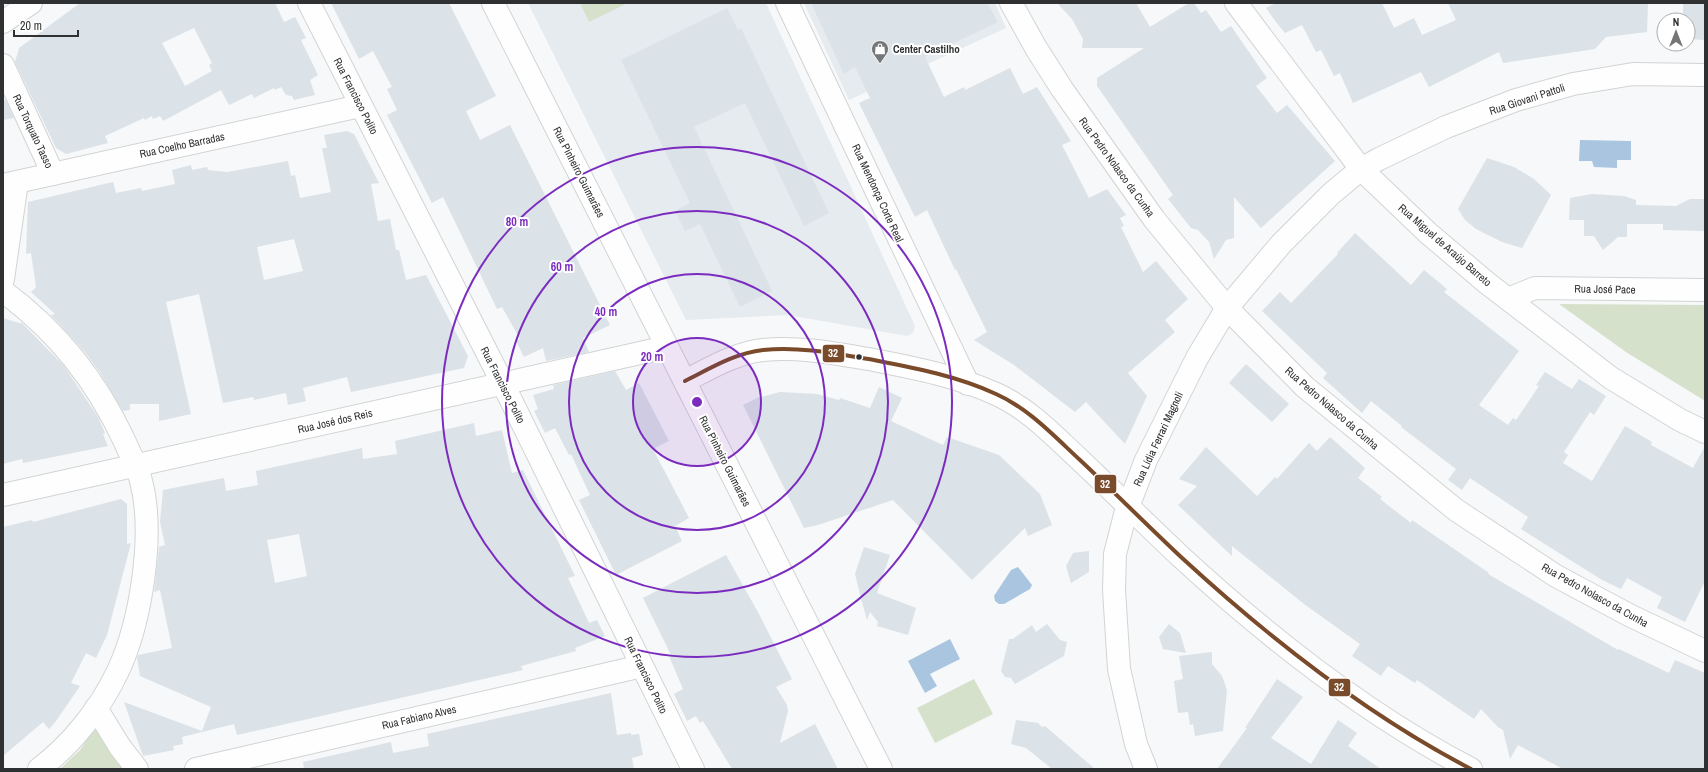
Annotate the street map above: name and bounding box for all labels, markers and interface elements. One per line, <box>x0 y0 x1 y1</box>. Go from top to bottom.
scale bar <box>14 12 78 38</box>
north arrow <box>1656 12 1696 52</box>
text: N <box>1673 15 1679 29</box>
text: 20 m <box>20 18 42 34</box>
shop icon: Center Castilho <box>870 39 890 64</box>
place label: Center Castilho <box>893 42 960 56</box>
street label: Rua Francisco Polito <box>331 55 381 137</box>
street label: Rua Giovani Pattoli <box>1487 80 1567 118</box>
street label: Rua Torquato Tasso <box>10 92 56 170</box>
street label: Rua Pedro Nolasco da Cunha <box>1076 114 1158 220</box>
street label: Rua Pinheiro Guimarães <box>550 124 608 220</box>
street label: Rua Coelho Barradas <box>138 129 226 161</box>
street label: Rua Mendonça Corte Real <box>849 142 907 244</box>
street label: Rua Miguel de Araújo Barreto <box>1396 201 1494 289</box>
text: 80 m <box>506 214 528 230</box>
text: 60 m <box>551 259 573 275</box>
street label: Rua José Pace <box>1574 281 1636 297</box>
text: 40 m <box>595 304 617 320</box>
street label: Rua Francisco Polito <box>478 344 528 426</box>
line badge: 32 <box>822 344 845 363</box>
text: 32 <box>828 346 838 360</box>
text: 20 m <box>641 349 663 365</box>
unlabelled marker <box>854 352 864 362</box>
street label: Rua Pedro Nolasco da Cunha <box>1282 363 1382 453</box>
street label: Rua Lídia Ferrari Magnoli <box>1130 389 1186 489</box>
centre of rings <box>690 395 704 409</box>
street label: Rua José dos Reis <box>296 405 374 436</box>
street label: Rua Pinheiro Guimarães <box>696 413 754 509</box>
line badge: 32 <box>1094 474 1117 494</box>
text: 32 <box>1100 477 1110 491</box>
street label: Rua Pedro Nolasco da Cunha <box>1539 560 1651 630</box>
street label: Rua Francisco Polito <box>621 634 671 716</box>
line badge: 32 <box>1328 678 1351 697</box>
text: 32 <box>1334 680 1344 694</box>
street label: Rua Fabiano Alves <box>381 702 458 732</box>

